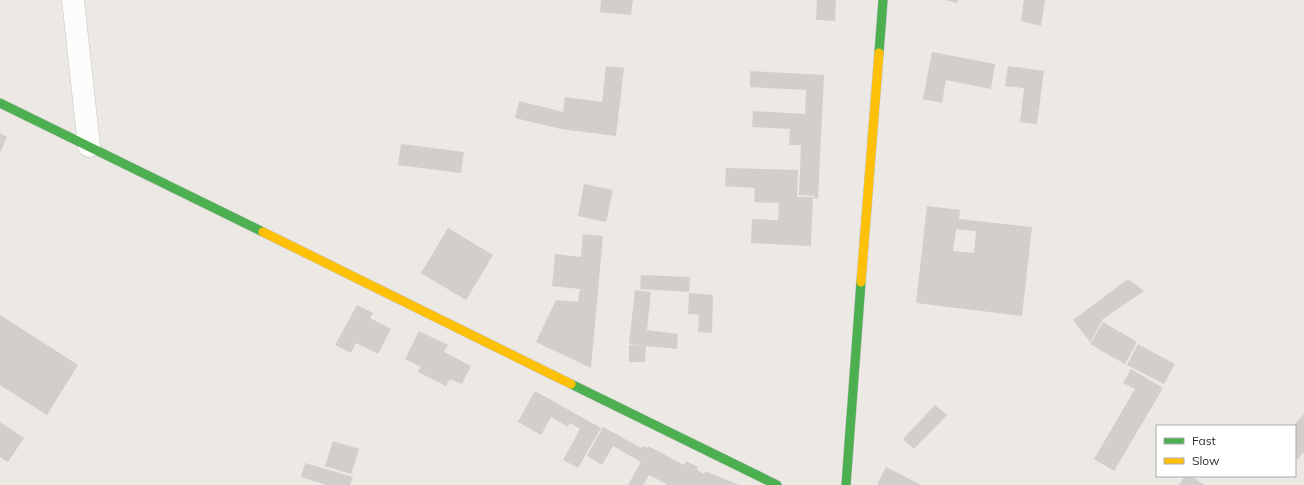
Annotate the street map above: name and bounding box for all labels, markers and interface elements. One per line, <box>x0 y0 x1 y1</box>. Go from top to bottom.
legend <box>1156 425 1296 477</box>
text: Fast <box>1192 433 1216 448</box>
text: Slow <box>1192 453 1220 468</box>

